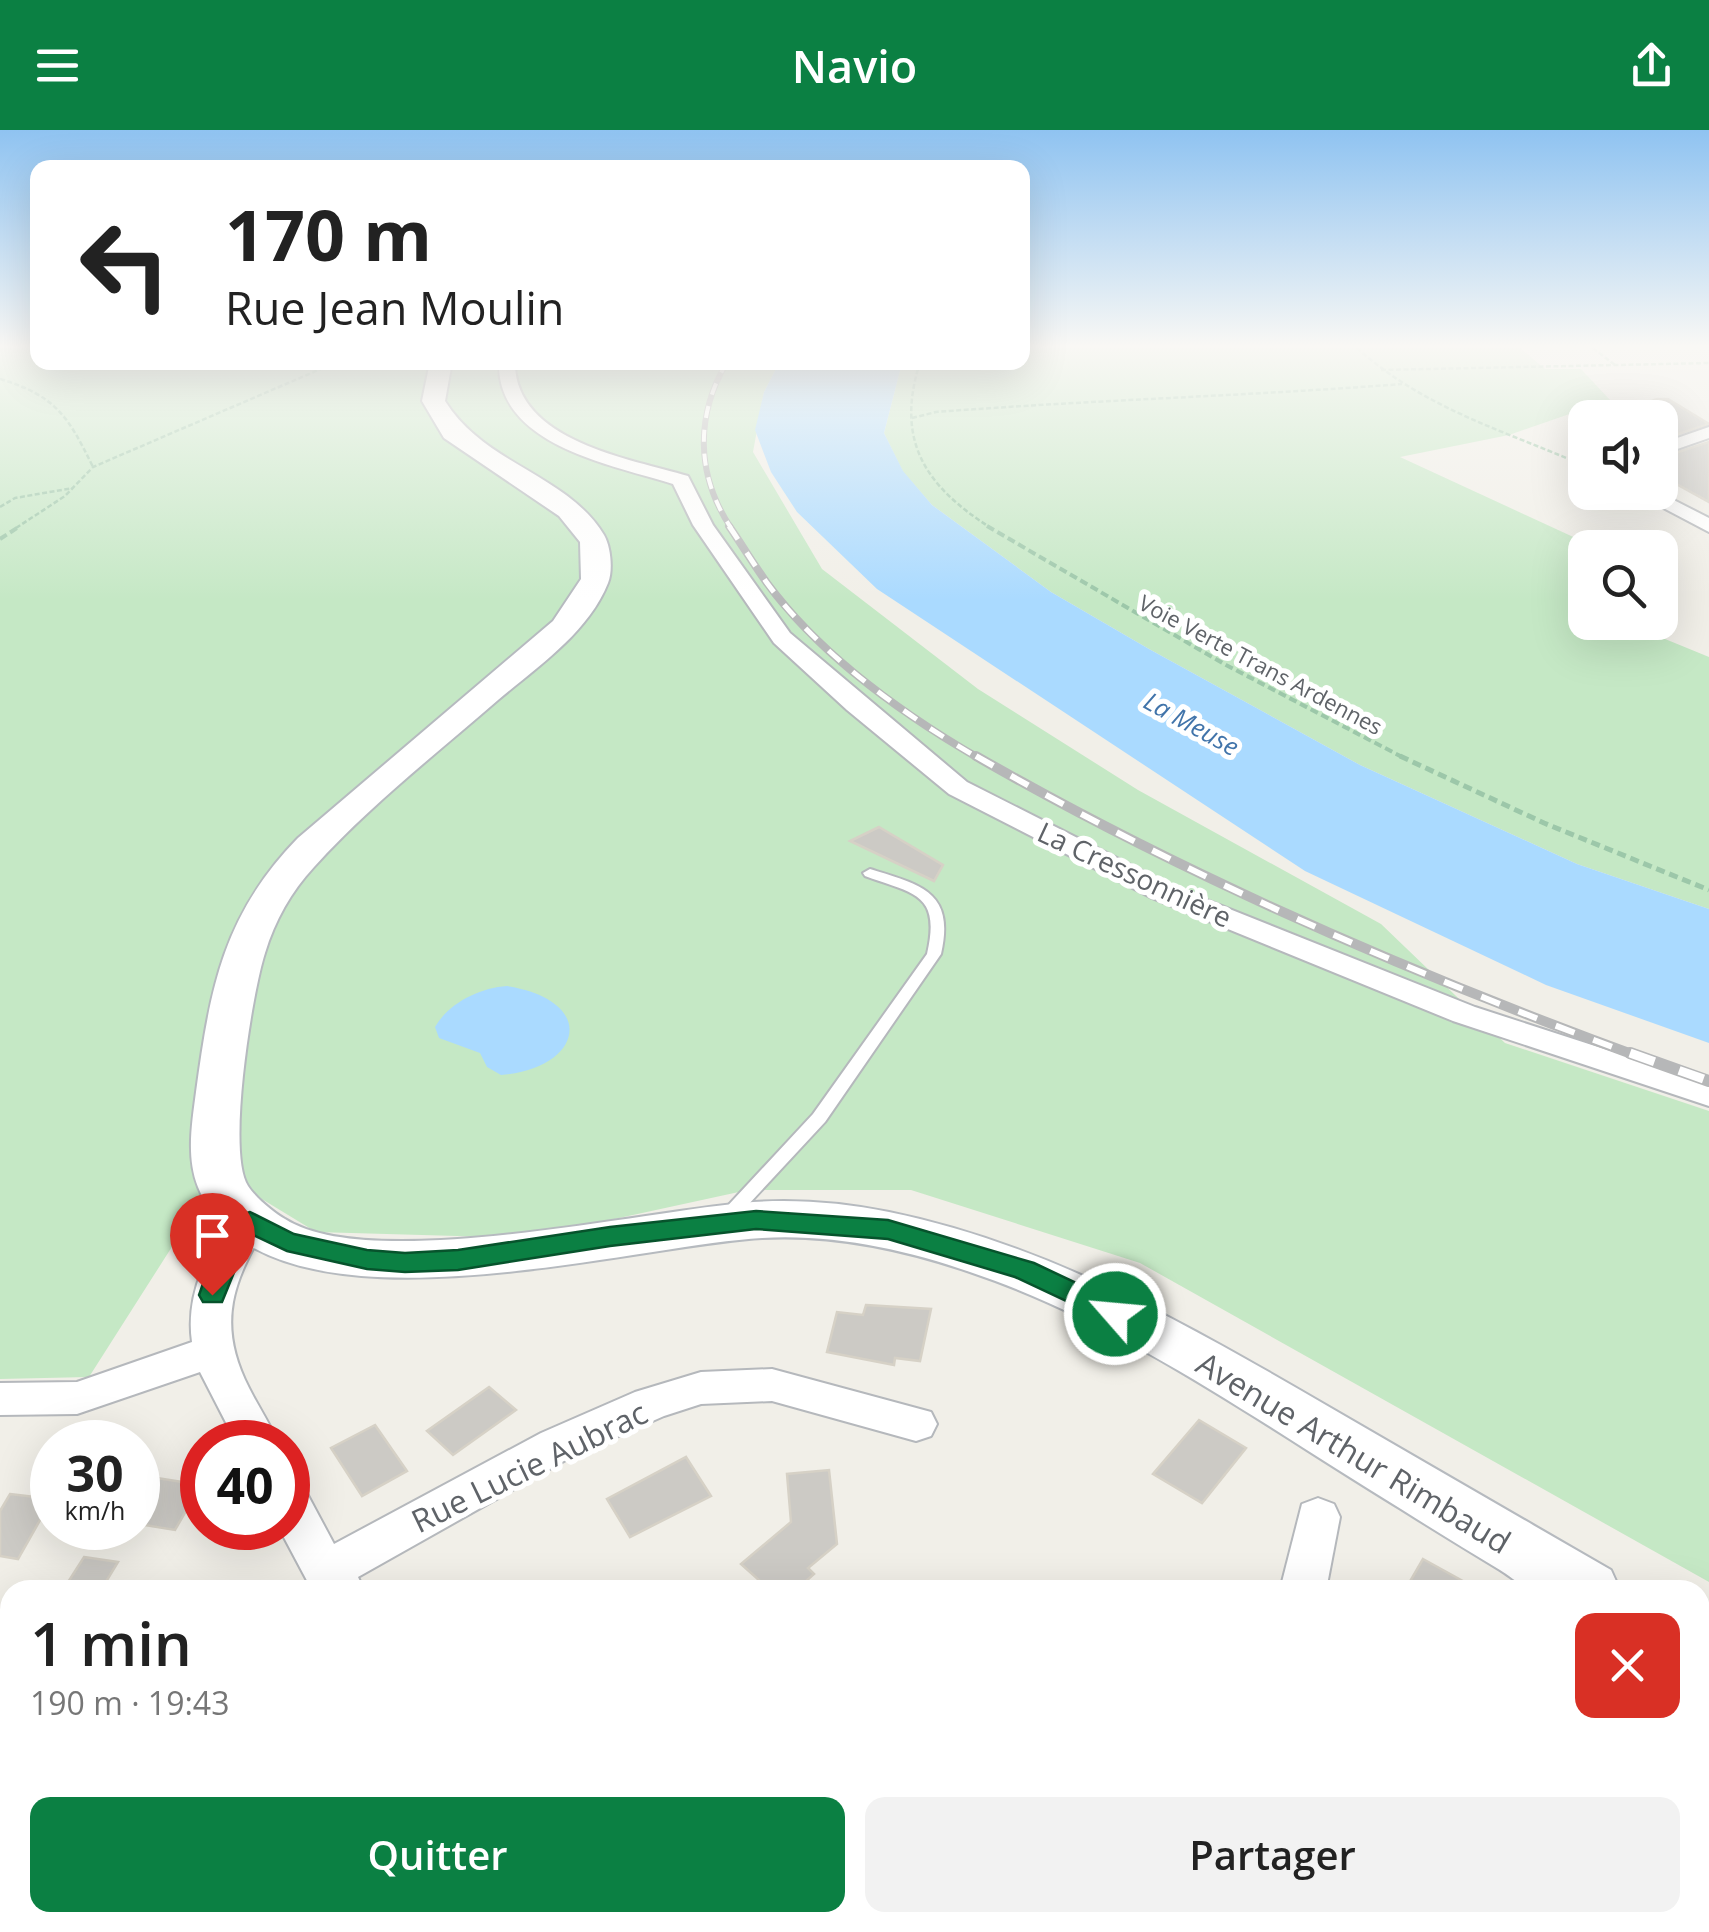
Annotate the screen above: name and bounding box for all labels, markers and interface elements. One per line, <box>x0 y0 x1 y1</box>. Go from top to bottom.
text: Navio <box>792 35 917 96</box>
icon: menu <box>30 38 85 93</box>
icon: share <box>1624 38 1679 93</box>
text: 170 m <box>225 186 432 282</box>
icon: left <box>60 200 190 330</box>
text: Rue Jean Moulin <box>225 277 564 338</box>
map controls <box>1568 400 1678 640</box>
button: sound <box>1568 400 1678 510</box>
button: search <box>1568 530 1678 640</box>
street label: Voie Verte Trans Ardennes <box>1134 587 1388 741</box>
water label: La Meuse <box>1138 683 1246 763</box>
street label: La Cressonnière <box>1032 812 1238 936</box>
pin <box>170 1193 255 1296</box>
icon: arrive <box>185 1208 240 1263</box>
position arrow <box>1063 1262 1167 1366</box>
street label: Avenue Arthur Rimbaud <box>1189 1341 1519 1563</box>
street label: Rue Lucie Aubrac <box>404 1390 654 1542</box>
speed limit sign: 40 <box>180 1420 310 1550</box>
text: 30 <box>66 1439 124 1507</box>
text: km/h <box>65 1493 125 1527</box>
text: 1 min <box>30 1602 192 1684</box>
button: close <box>1575 1613 1680 1718</box>
text: 190 m · 19:43 <box>30 1681 229 1724</box>
button: Quitter <box>30 1797 845 1912</box>
button: Partager <box>865 1797 1680 1912</box>

